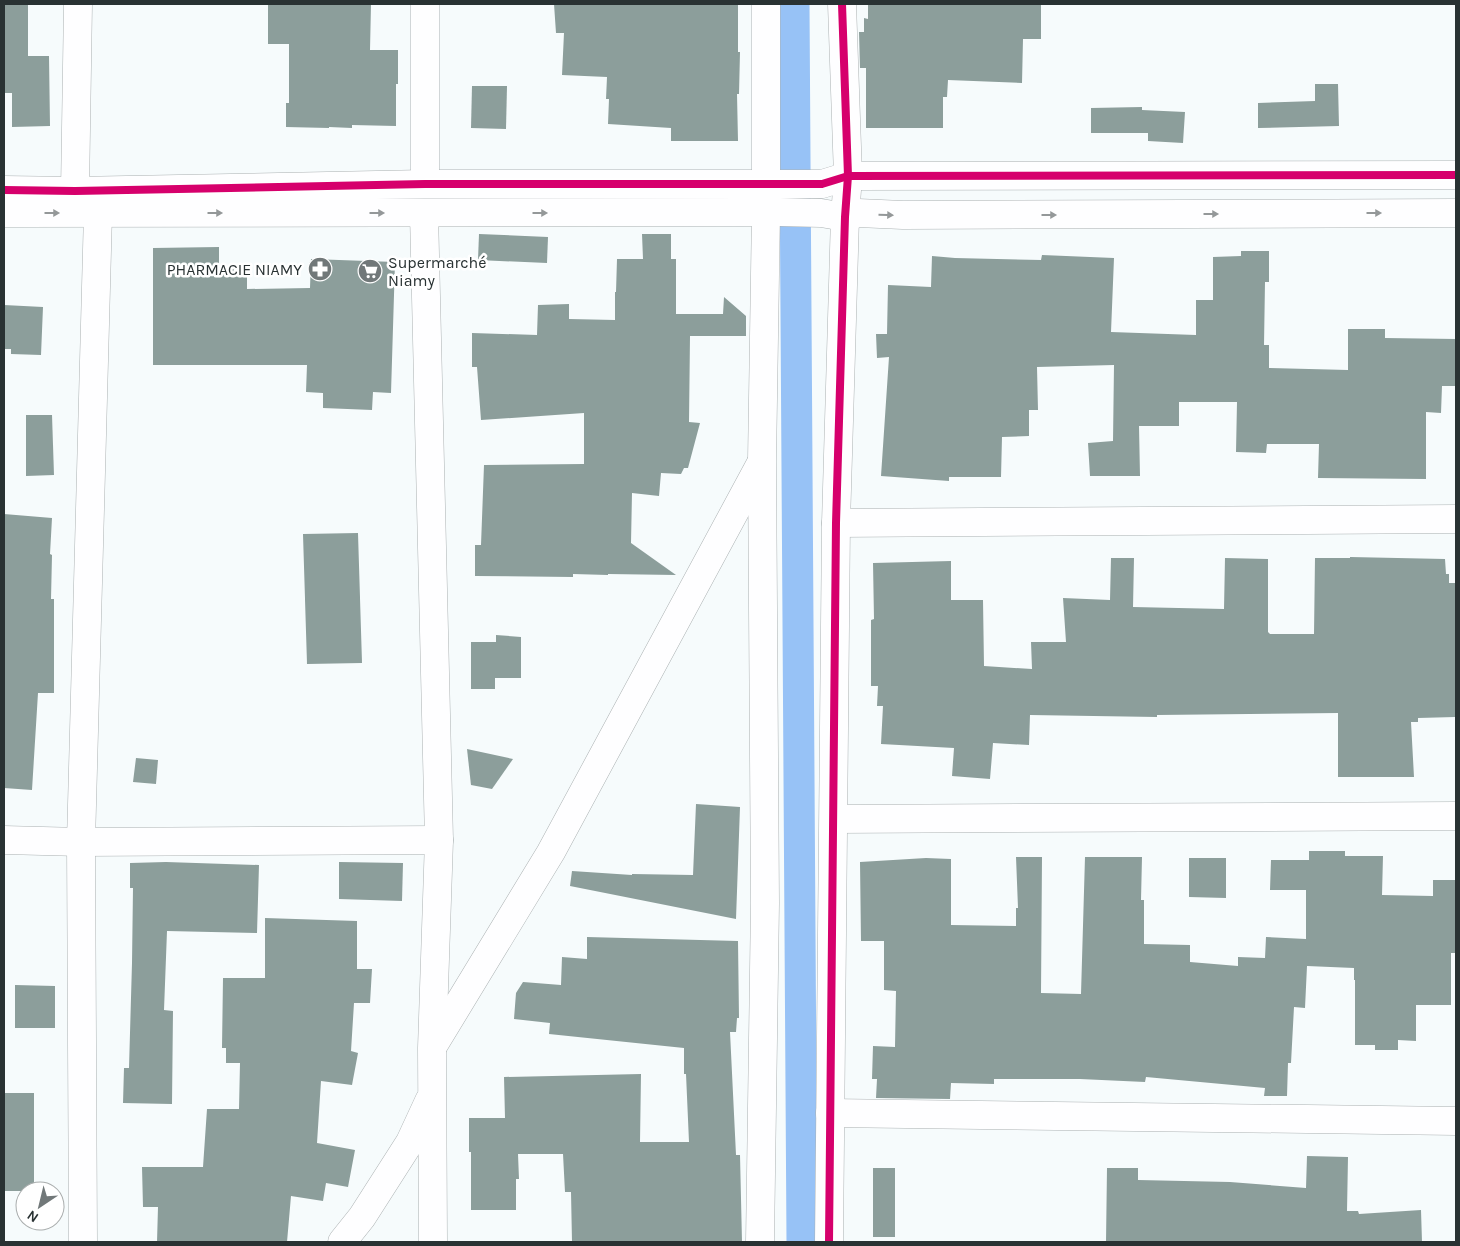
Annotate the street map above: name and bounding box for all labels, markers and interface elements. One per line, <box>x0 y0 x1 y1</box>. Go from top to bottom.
one-way arrow <box>45 209 61 217</box>
one-way arrow <box>207 209 223 217</box>
one-way arrow <box>370 209 386 217</box>
one-way arrow <box>532 209 548 217</box>
one-way arrow <box>1366 209 1382 217</box>
one-way arrow <box>1204 210 1220 218</box>
one-way arrow <box>879 211 895 219</box>
one-way arrow <box>1041 211 1057 219</box>
place label: Supermarché Niamy <box>388 253 486 290</box>
pharmacy icon: PHARMACIE NIAMY <box>307 256 333 282</box>
supermarket icon: Supermarché Niamy <box>357 258 383 284</box>
place label: PHARMACIE NIAMY <box>167 260 302 279</box>
north arrow <box>15 1181 65 1231</box>
text: N <box>24 1206 42 1226</box>

